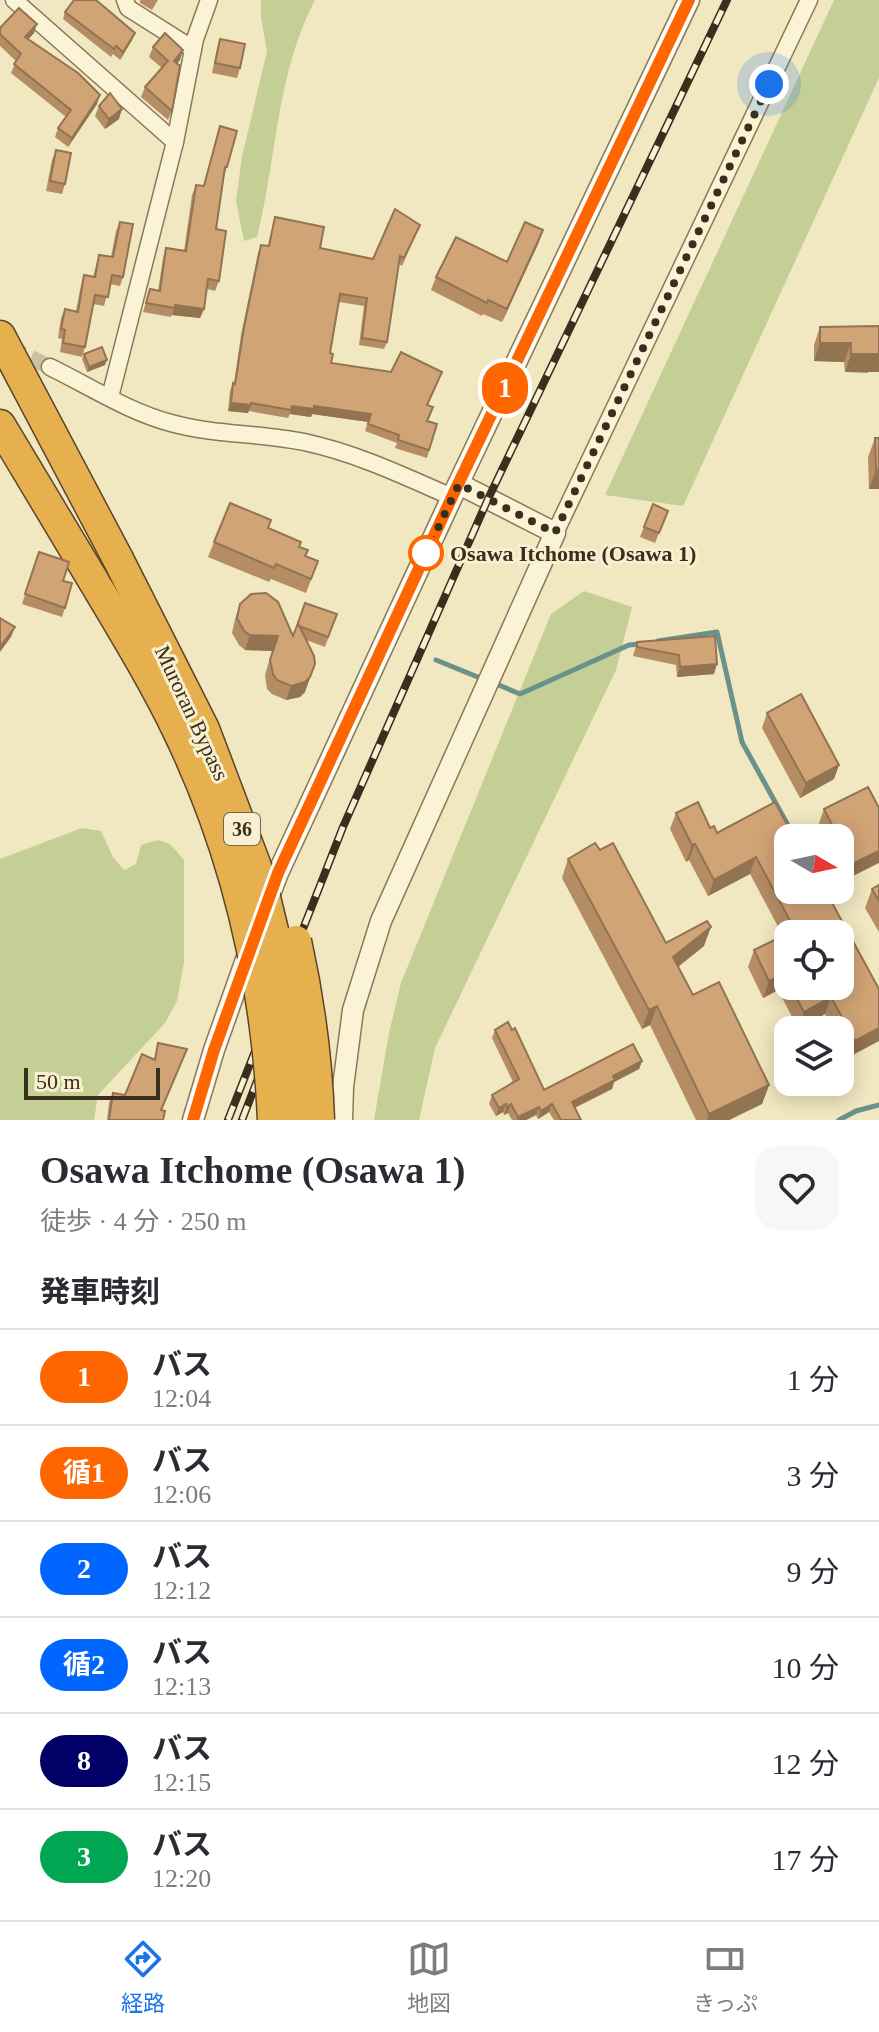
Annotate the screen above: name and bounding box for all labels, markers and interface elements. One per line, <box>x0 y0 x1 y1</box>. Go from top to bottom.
your location <box>749 64 789 104</box>
line badge: 1 <box>479 362 531 414</box>
text: 1 <box>498 372 512 403</box>
marker: Osawa Itchome (Osawa 1) <box>409 536 443 570</box>
place label: Osawa Itchome (Osawa 1) <box>450 541 696 566</box>
street label: Muroran Bypass <box>150 642 234 784</box>
road number: 36 <box>224 813 260 845</box>
north arrow <box>774 824 854 904</box>
map controls <box>774 824 854 1096</box>
button: locate <box>774 920 854 1000</box>
button: layers <box>774 1016 854 1096</box>
scale bar <box>24 1064 160 1100</box>
text: 50 m <box>36 1069 81 1094</box>
button: heart <box>755 1146 839 1230</box>
text: Osawa Itchome (Osawa 1) <box>40 1149 465 1191</box>
text: 徒歩 · 4 分 · 250 m <box>40 1207 247 1236</box>
text: 発車時刻 <box>40 1275 160 1308</box>
text: バス <box>152 1348 212 1381</box>
text: 1 <box>77 1361 91 1392</box>
text: 1 分 <box>787 1363 839 1396</box>
text: 12:04 <box>152 1384 211 1413</box>
text: バス <box>152 1444 212 1477</box>
text: 循1 <box>63 1457 105 1488</box>
text: 3 分 <box>787 1459 839 1492</box>
text: 12:06 <box>152 1480 211 1509</box>
text: バス <box>152 1540 212 1573</box>
text: 2 <box>77 1553 91 1584</box>
text: 9 分 <box>787 1555 839 1588</box>
text: 12:12 <box>152 1576 211 1605</box>
text: バス <box>152 1636 212 1669</box>
text: 循2 <box>63 1649 105 1680</box>
text: 10 分 <box>772 1651 839 1684</box>
text: 12:13 <box>152 1672 211 1701</box>
text: バス <box>152 1732 212 1765</box>
text: 8 <box>77 1745 91 1776</box>
text: 12 分 <box>772 1747 839 1780</box>
text: 12:15 <box>152 1768 211 1797</box>
text: バス <box>152 1828 212 1861</box>
text: 3 <box>77 1841 91 1872</box>
text: 17 分 <box>772 1843 839 1876</box>
text: 12:20 <box>152 1864 211 1893</box>
tab: 経路 <box>121 1937 165 2017</box>
tab: 地図 <box>407 1937 451 2017</box>
tab: きっぷ <box>693 1937 758 2017</box>

